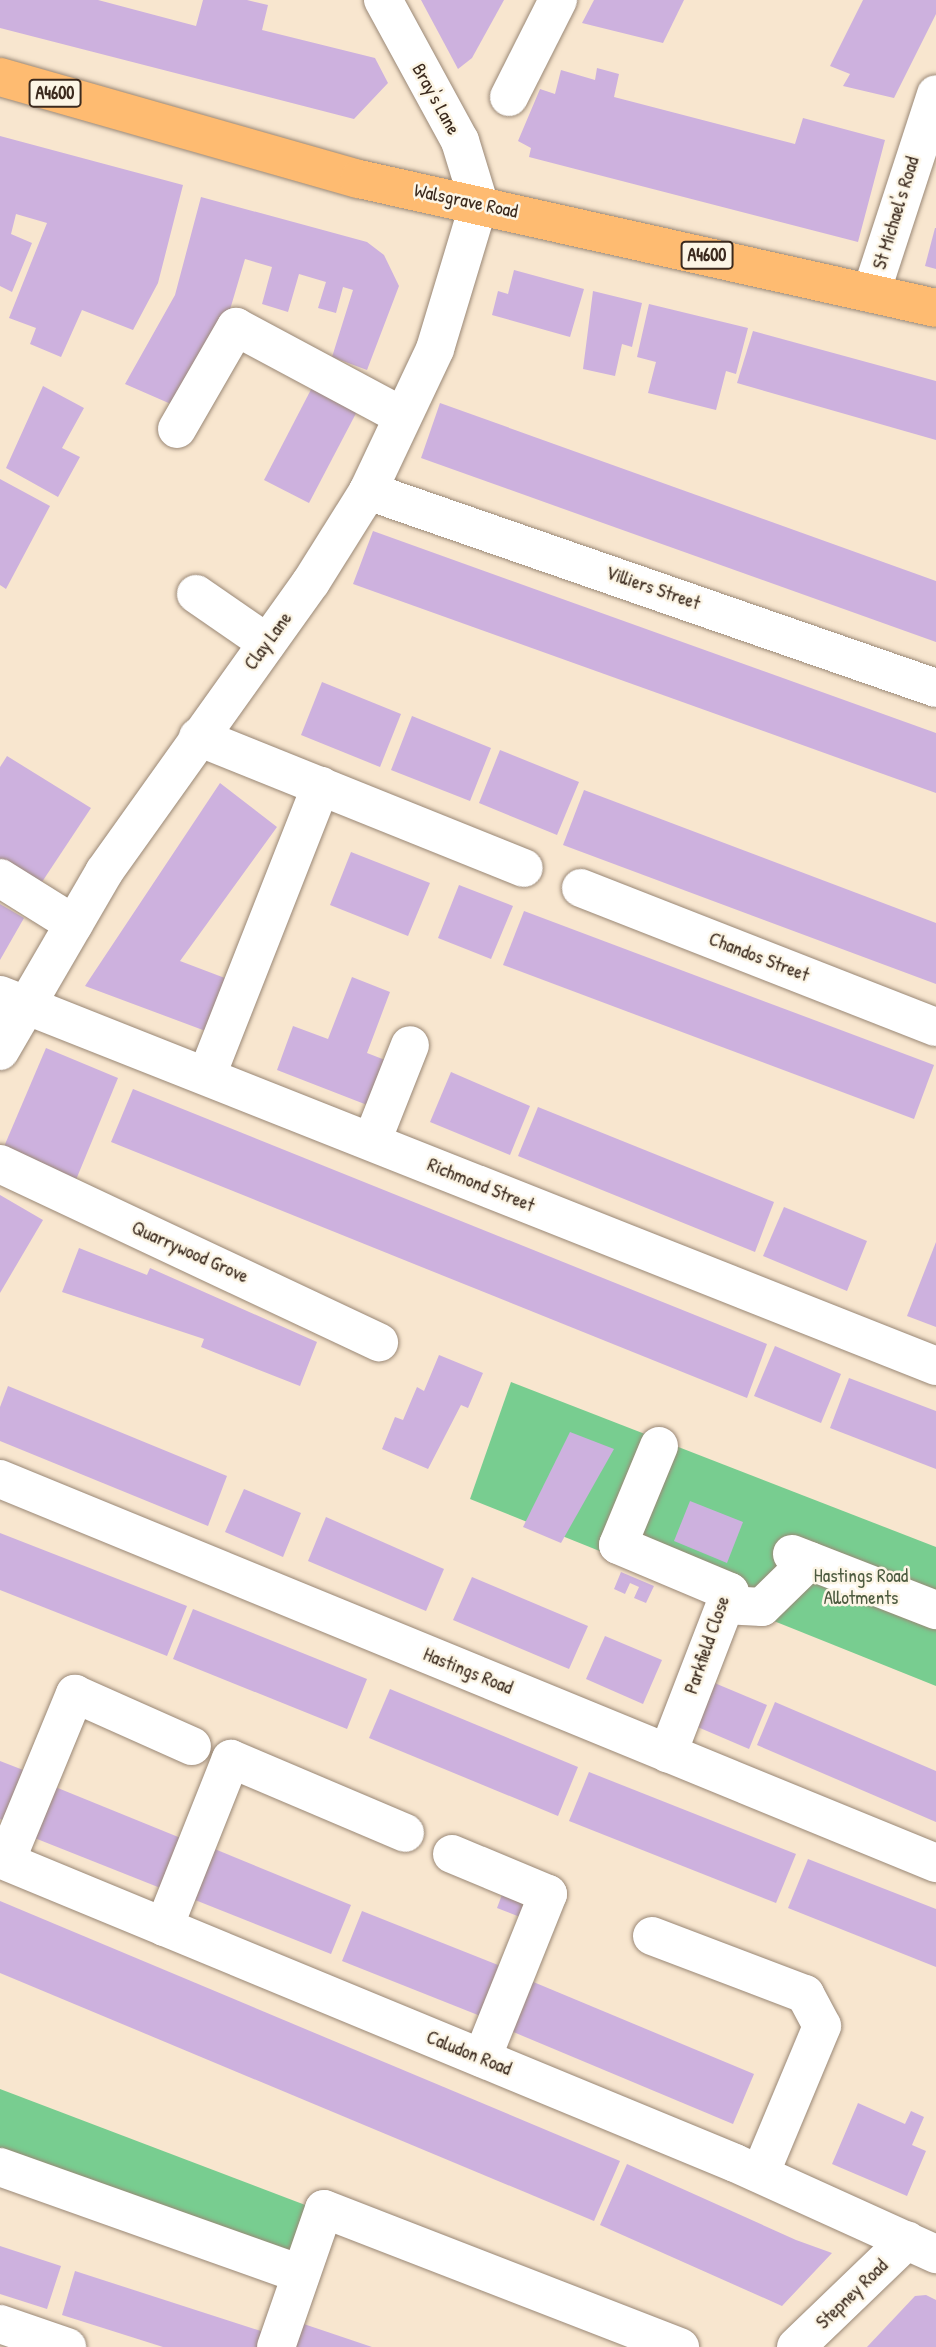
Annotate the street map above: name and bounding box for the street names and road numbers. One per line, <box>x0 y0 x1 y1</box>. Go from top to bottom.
street label: Bray's Lane <box>407 59 465 139</box>
road number: A4600 <box>27 78 83 108</box>
street label: St Michael's Road <box>868 154 924 272</box>
street label: Walsgrave Road <box>412 179 520 223</box>
road number: A4600 <box>679 241 735 270</box>
street label: Villiers Street <box>603 561 703 615</box>
street label: Clay Lane <box>239 608 297 674</box>
street label: Chandos Street <box>706 927 812 987</box>
street label: Richmond Street <box>424 1153 538 1217</box>
street label: Quarrywood Grove <box>128 1216 252 1288</box>
street label: Parkfield Close <box>680 1593 734 1697</box>
street label: Hastings Road <box>420 1643 516 1699</box>
street label: Caludon Road <box>423 2026 515 2080</box>
street label: Stepney Road <box>811 2254 893 2334</box>

